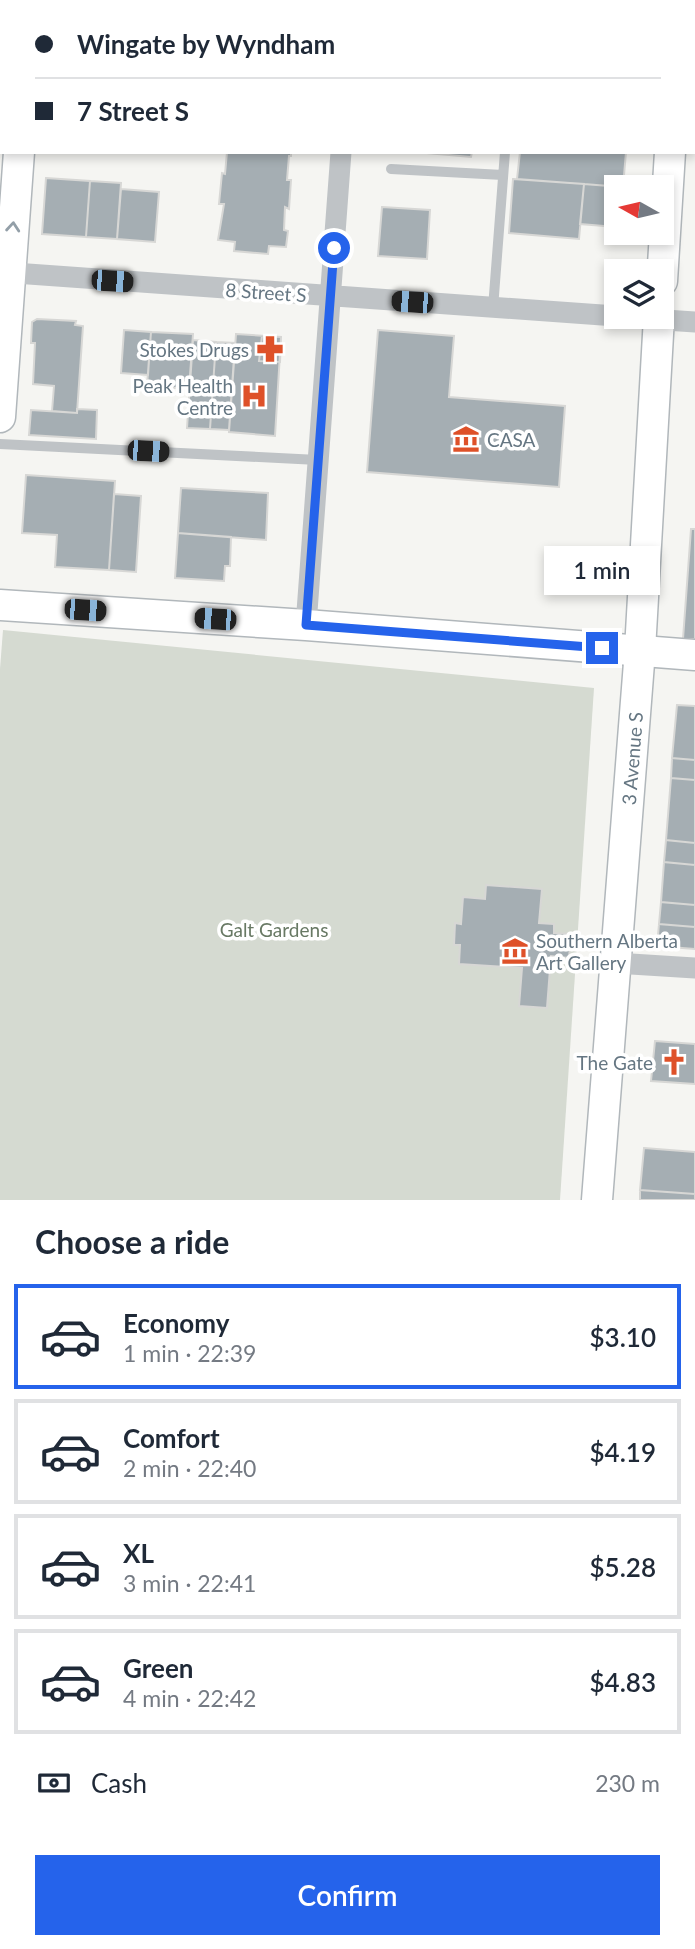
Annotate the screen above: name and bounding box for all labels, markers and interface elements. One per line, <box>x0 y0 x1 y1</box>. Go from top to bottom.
text: Wingate by Wyndham <box>77 28 335 60</box>
text: 7 Street S <box>77 95 189 127</box>
north arrow <box>604 175 674 245</box>
map controls <box>604 175 674 329</box>
one-way arrow <box>5 221 20 232</box>
route start <box>318 232 350 264</box>
button: layers <box>604 259 674 329</box>
car <box>91 269 134 293</box>
street label: 8 Street S <box>225 278 307 306</box>
car <box>391 290 434 314</box>
pharmacy icon: Stokes Drugs <box>255 334 285 364</box>
place label: Stokes Drugs <box>139 338 249 361</box>
place label: Peak Health Centre <box>133 374 233 419</box>
hospital icon: Peak Health Centre <box>239 381 269 411</box>
museum icon: CASA <box>451 424 481 454</box>
place label: CASA <box>487 428 536 451</box>
car <box>127 439 170 463</box>
callout: 1 min <box>544 546 660 596</box>
text: 1 min <box>574 556 630 584</box>
car <box>64 598 107 622</box>
car <box>194 607 237 631</box>
route end <box>586 632 618 664</box>
street label: 3 Avenue S <box>616 711 647 806</box>
park label: Galt Gardens <box>220 918 328 941</box>
place label: Southern Alberta Art Gallery <box>536 929 678 974</box>
museum icon: Southern Alberta Art Gallery <box>500 936 530 966</box>
church icon: The Gate <box>659 1047 689 1077</box>
place label: The Gate <box>577 1051 653 1074</box>
text: Choose a ride <box>35 1222 229 1261</box>
icon: car <box>39 1305 102 1368</box>
text: Economy <box>123 1307 229 1339</box>
text: $3.10 <box>590 1321 656 1353</box>
text: 1 min · 22:39 <box>123 1339 256 1367</box>
icon: car <box>39 1420 102 1483</box>
text: Comfort <box>123 1422 220 1454</box>
text: $4.19 <box>590 1436 656 1468</box>
text: 2 min · 22:40 <box>123 1454 256 1482</box>
icon: car <box>39 1535 102 1598</box>
text: XL <box>123 1537 154 1569</box>
text: $5.28 <box>590 1551 656 1583</box>
text: 3 min · 22:41 <box>123 1569 256 1597</box>
icon: car <box>39 1650 102 1713</box>
text: Green <box>123 1652 193 1684</box>
text: $4.83 <box>590 1666 656 1698</box>
text: 4 min · 22:42 <box>123 1684 256 1712</box>
icon: cash <box>35 1764 73 1802</box>
text: Cash <box>91 1767 147 1799</box>
text: 230 m <box>595 1769 660 1797</box>
button: Confirm <box>35 1855 660 1935</box>

